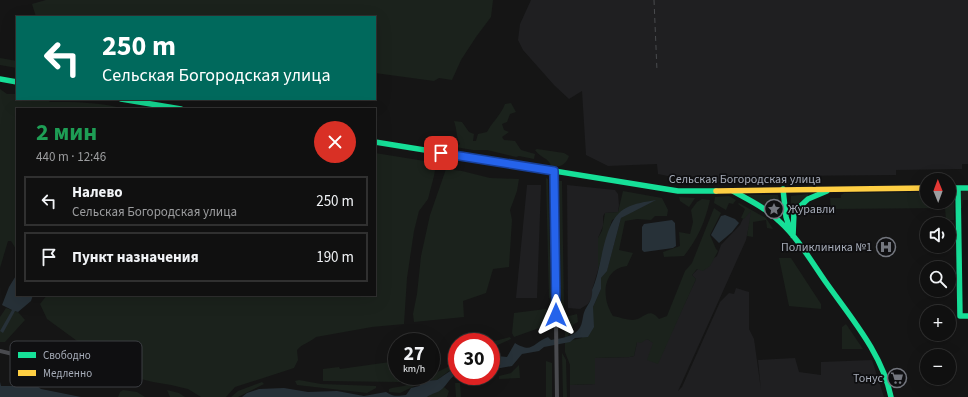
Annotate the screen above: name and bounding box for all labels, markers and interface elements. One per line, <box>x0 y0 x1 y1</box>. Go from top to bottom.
text: 250 m <box>102 26 176 66</box>
icon: left <box>36 32 88 84</box>
text: Сельская Богородская улица <box>102 63 330 88</box>
text: 2 мин <box>36 115 97 150</box>
button: close <box>314 121 356 163</box>
pin <box>424 136 458 170</box>
icon: arrive <box>430 142 452 164</box>
text: 440 m · 12:46 <box>36 148 106 166</box>
street label: Сельская Богородская улица <box>669 171 821 188</box>
north arrow <box>920 173 956 209</box>
map controls <box>920 173 956 385</box>
text: Налево <box>72 182 123 203</box>
icon: left <box>38 190 60 212</box>
text: 250 m <box>316 191 354 212</box>
place icon: Журавли <box>763 198 785 220</box>
place label: Журавли <box>788 201 835 218</box>
text: Сельская Богородская улица <box>72 203 237 221</box>
button: sound <box>920 217 956 253</box>
hospital icon: Поликлиника №1 <box>875 236 897 258</box>
place label: Поликлиника №1 <box>781 239 872 256</box>
icon: arrive <box>38 246 60 268</box>
text: Пункт назначения <box>72 247 199 268</box>
text: 190 m <box>316 247 354 268</box>
button: search <box>920 261 956 297</box>
position arrow <box>535 294 577 336</box>
button: + <box>920 305 956 341</box>
speed limit sign: 30 <box>448 333 500 385</box>
text: 27 <box>403 340 425 368</box>
legend <box>10 341 142 387</box>
text: Свободно <box>43 348 91 363</box>
button: − <box>920 349 956 385</box>
text: km/h <box>403 362 425 376</box>
text: Медленно <box>43 366 92 381</box>
supermarket icon: Тонус <box>886 367 908 389</box>
place label: Тонус <box>853 370 884 387</box>

